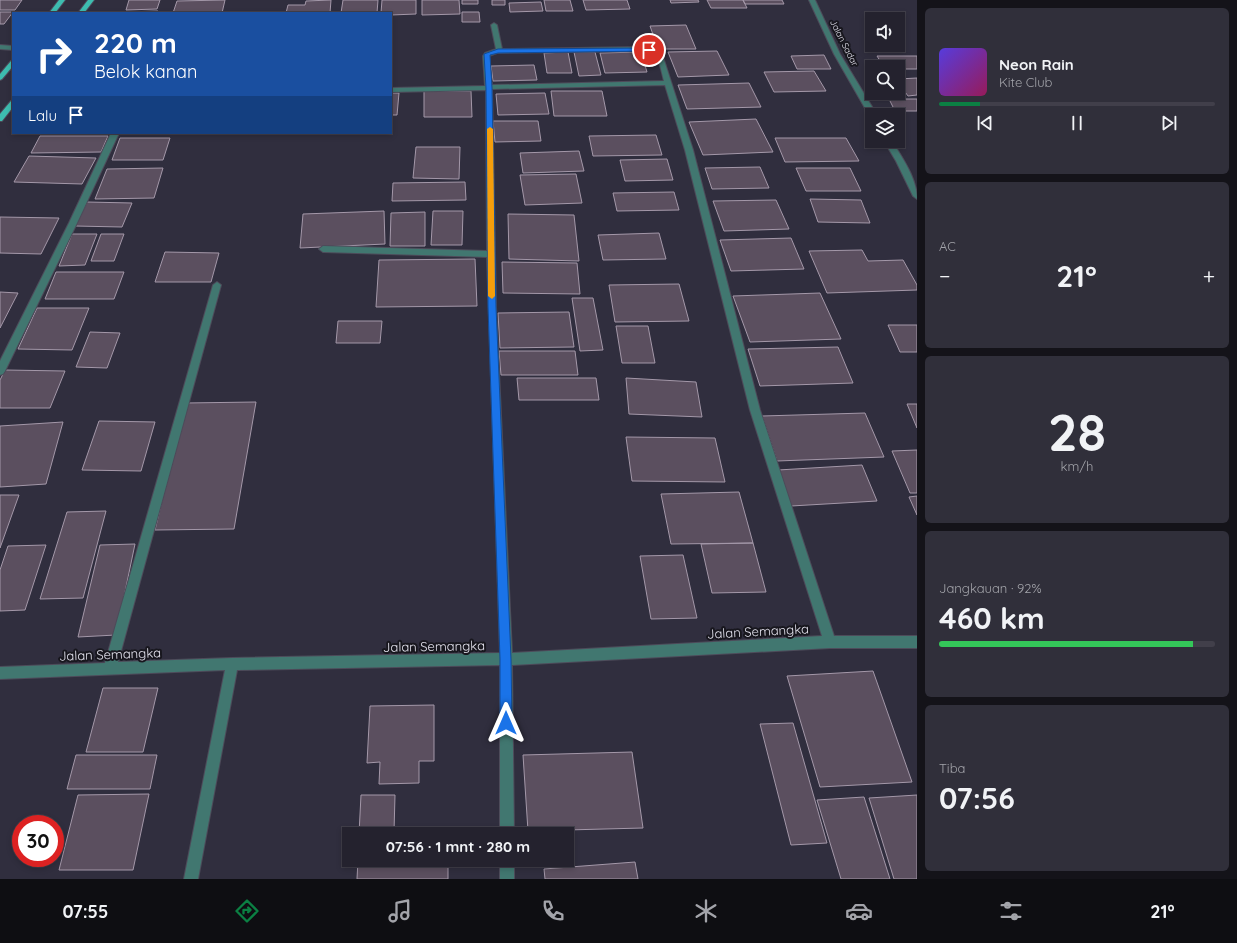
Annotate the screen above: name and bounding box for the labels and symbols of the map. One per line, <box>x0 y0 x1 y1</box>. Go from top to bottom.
street label: Jalan Sadar <box>828 18 861 68</box>
pin <box>632 33 666 67</box>
street label: Jalan Semangka <box>707 620 809 642</box>
street label: Jalan Semangka <box>383 637 485 655</box>
street label: Jalan Semangka <box>59 644 161 664</box>
position arrow <box>485 702 527 744</box>
speed limit sign: 30 <box>12 815 64 867</box>

